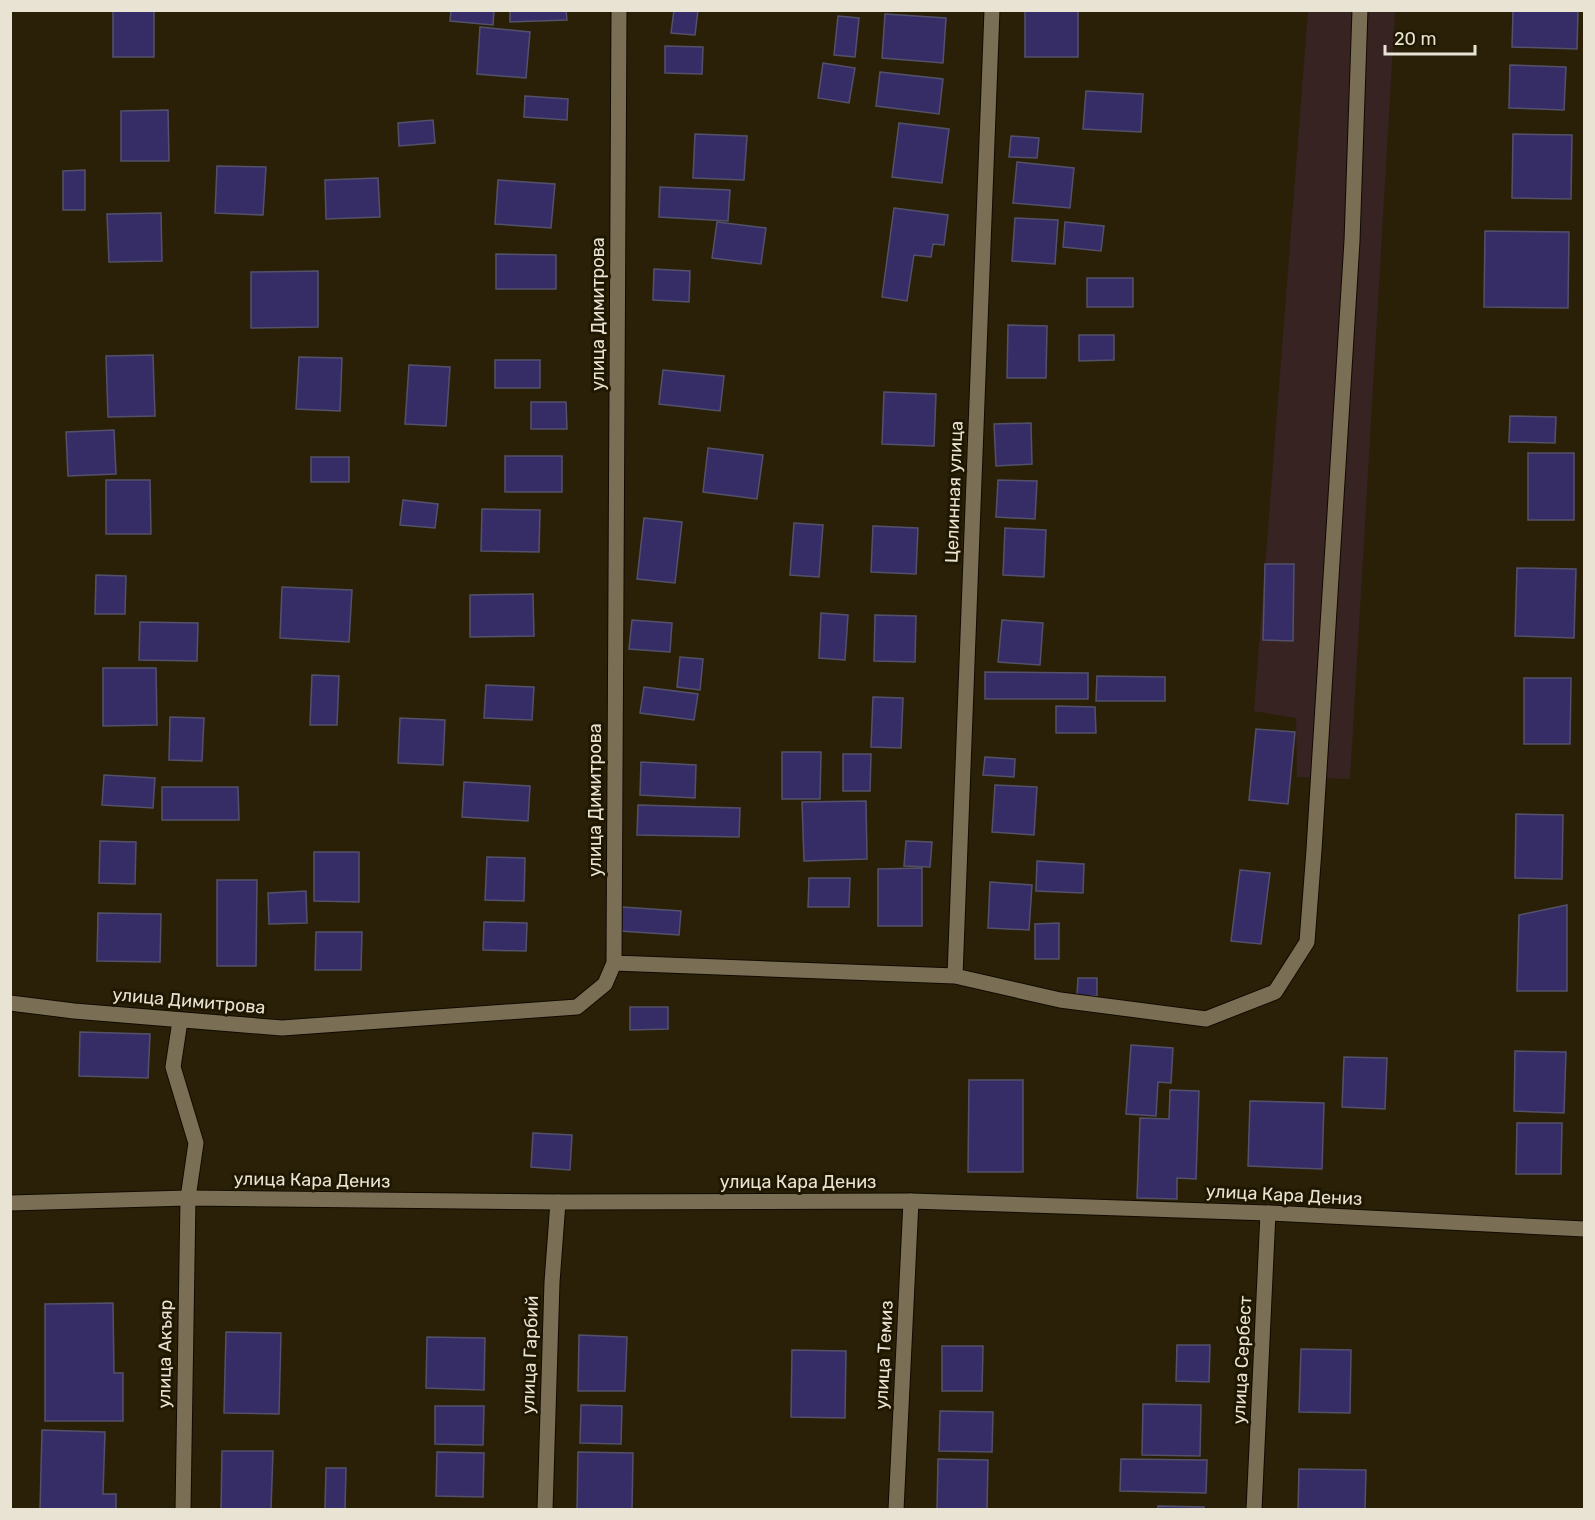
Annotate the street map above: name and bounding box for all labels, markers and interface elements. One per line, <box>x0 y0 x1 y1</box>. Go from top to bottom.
scale bar <box>1385 18 1475 56</box>
text: 20 m <box>1394 28 1436 50</box>
street label: улица Димитрова <box>587 237 609 391</box>
street label: Целинная улица <box>941 420 967 564</box>
street label: улица Димитрова <box>584 723 606 877</box>
street label: улица Димитрова <box>112 983 266 1019</box>
street label: улица Кара Дениз <box>233 1168 391 1192</box>
street label: улица Кара Дениз <box>720 1171 876 1193</box>
street label: улица Кара Дениз <box>1205 1180 1363 1210</box>
street label: улица Гарбий <box>517 1295 543 1415</box>
street label: улица Сербест <box>1228 1295 1256 1425</box>
street label: улица Акъяр <box>153 1299 177 1409</box>
street label: улица Темиз <box>870 1300 898 1410</box>

